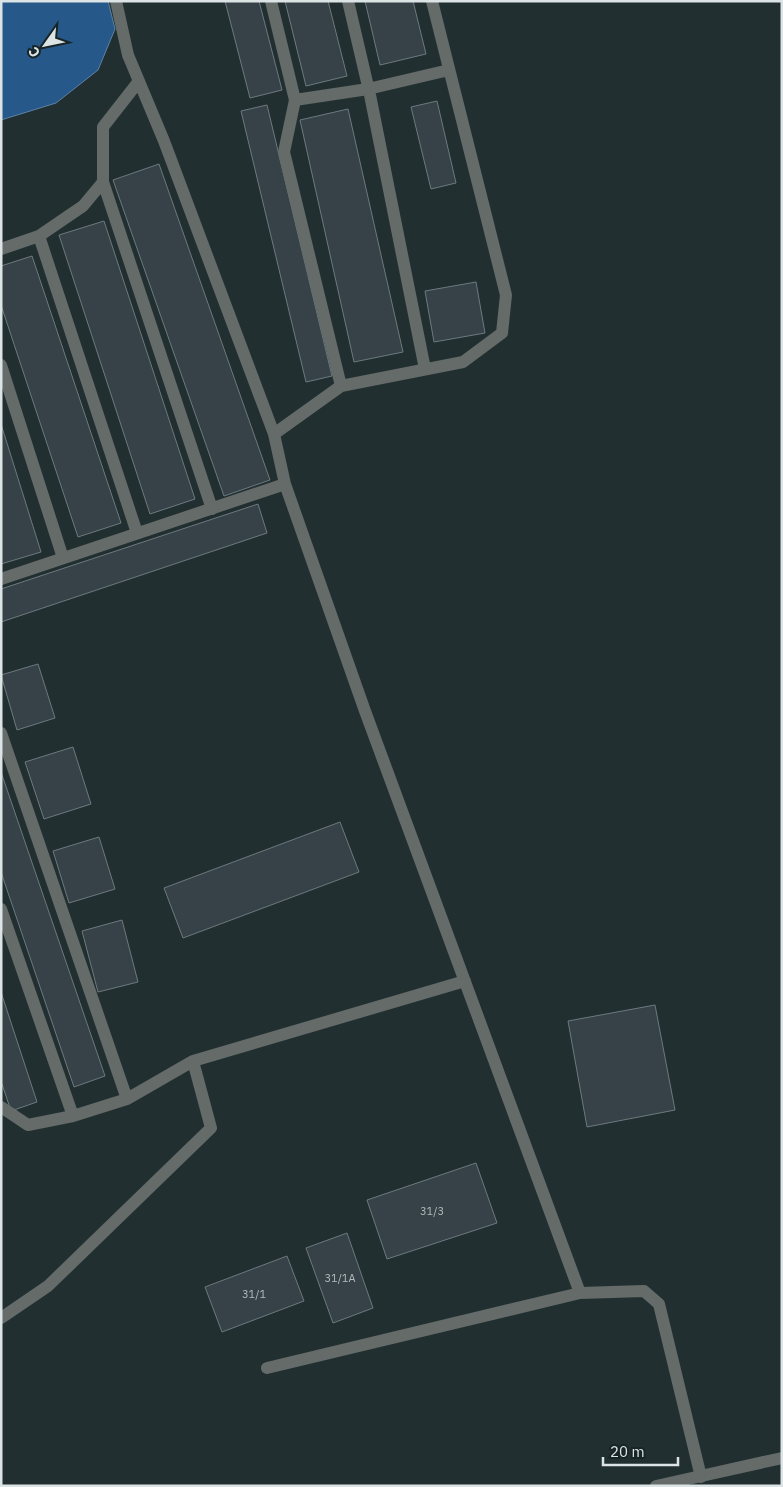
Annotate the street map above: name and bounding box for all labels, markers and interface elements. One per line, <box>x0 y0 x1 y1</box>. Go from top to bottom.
north arrow <box>20 20 70 70</box>
text: С <box>24 43 44 61</box>
house number: 31/3 <box>420 1204 444 1218</box>
house number: 31/1А <box>324 1271 356 1285</box>
house number: 31/1 <box>242 1287 266 1301</box>
scale bar <box>603 1434 678 1466</box>
text: 20 m <box>610 1442 645 1461</box>

